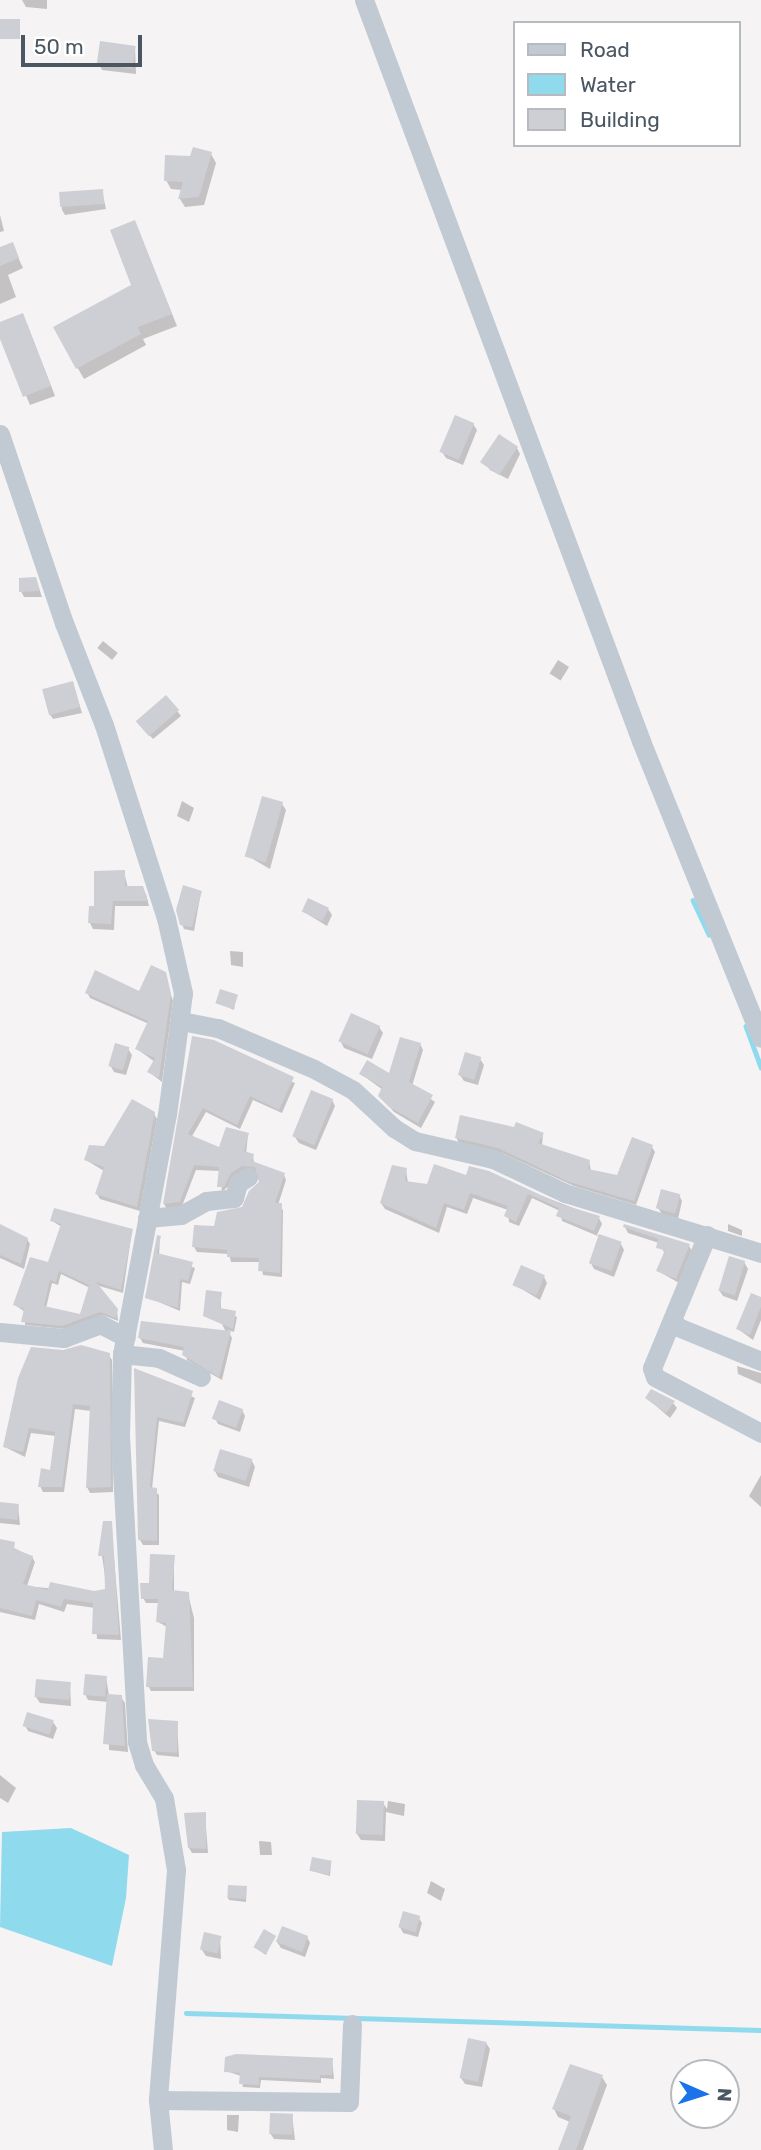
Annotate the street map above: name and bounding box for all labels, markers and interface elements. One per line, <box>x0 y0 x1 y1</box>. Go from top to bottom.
scale bar <box>24 21 145 65</box>
legend <box>512 21 740 147</box>
text: 50 m <box>34 34 84 59</box>
text: Road <box>580 37 630 62</box>
text: Water <box>580 72 636 97</box>
text: Building <box>580 107 660 132</box>
north arrow <box>670 2059 740 2129</box>
text: N <box>713 2088 736 2102</box>

